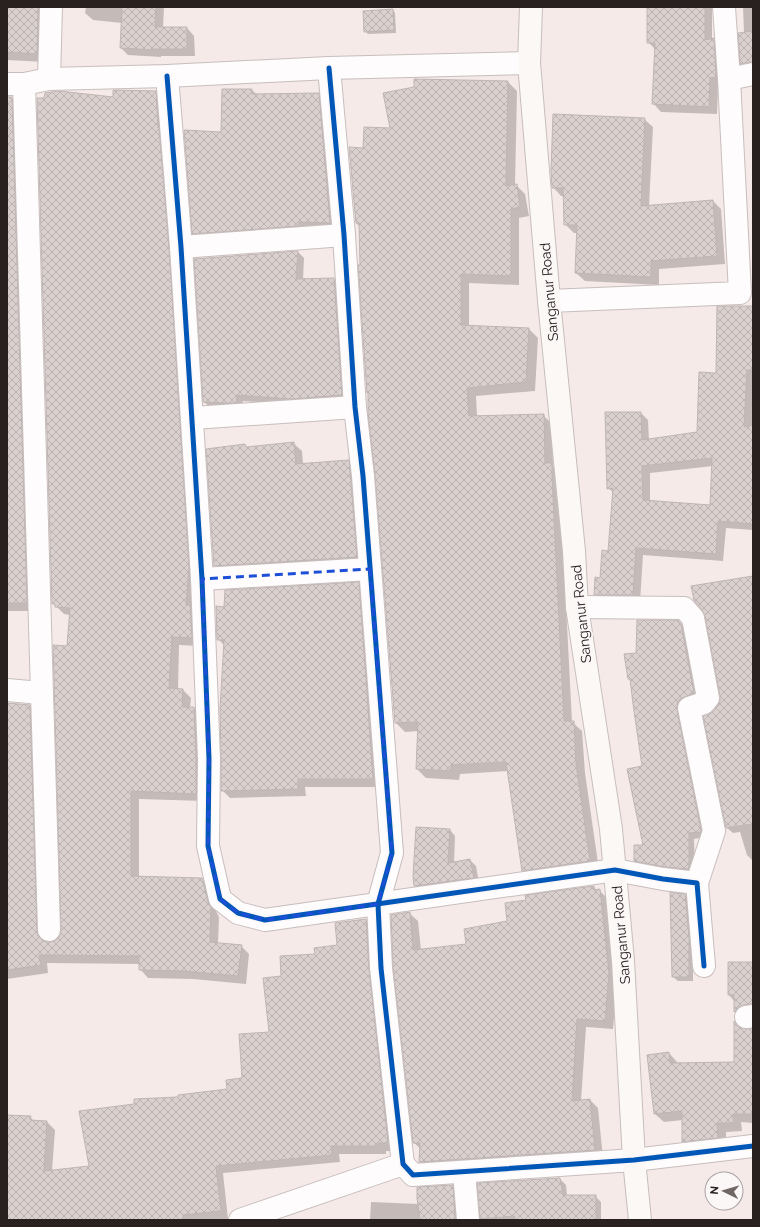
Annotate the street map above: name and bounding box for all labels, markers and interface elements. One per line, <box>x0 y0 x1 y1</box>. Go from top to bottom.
street label: Sanganur Road <box>537 242 561 342</box>
street label: Sanganur Road <box>568 564 594 664</box>
street label: Sanganur Road <box>609 885 633 985</box>
north arrow <box>704 1171 744 1211</box>
text: N <box>708 1185 721 1195</box>

